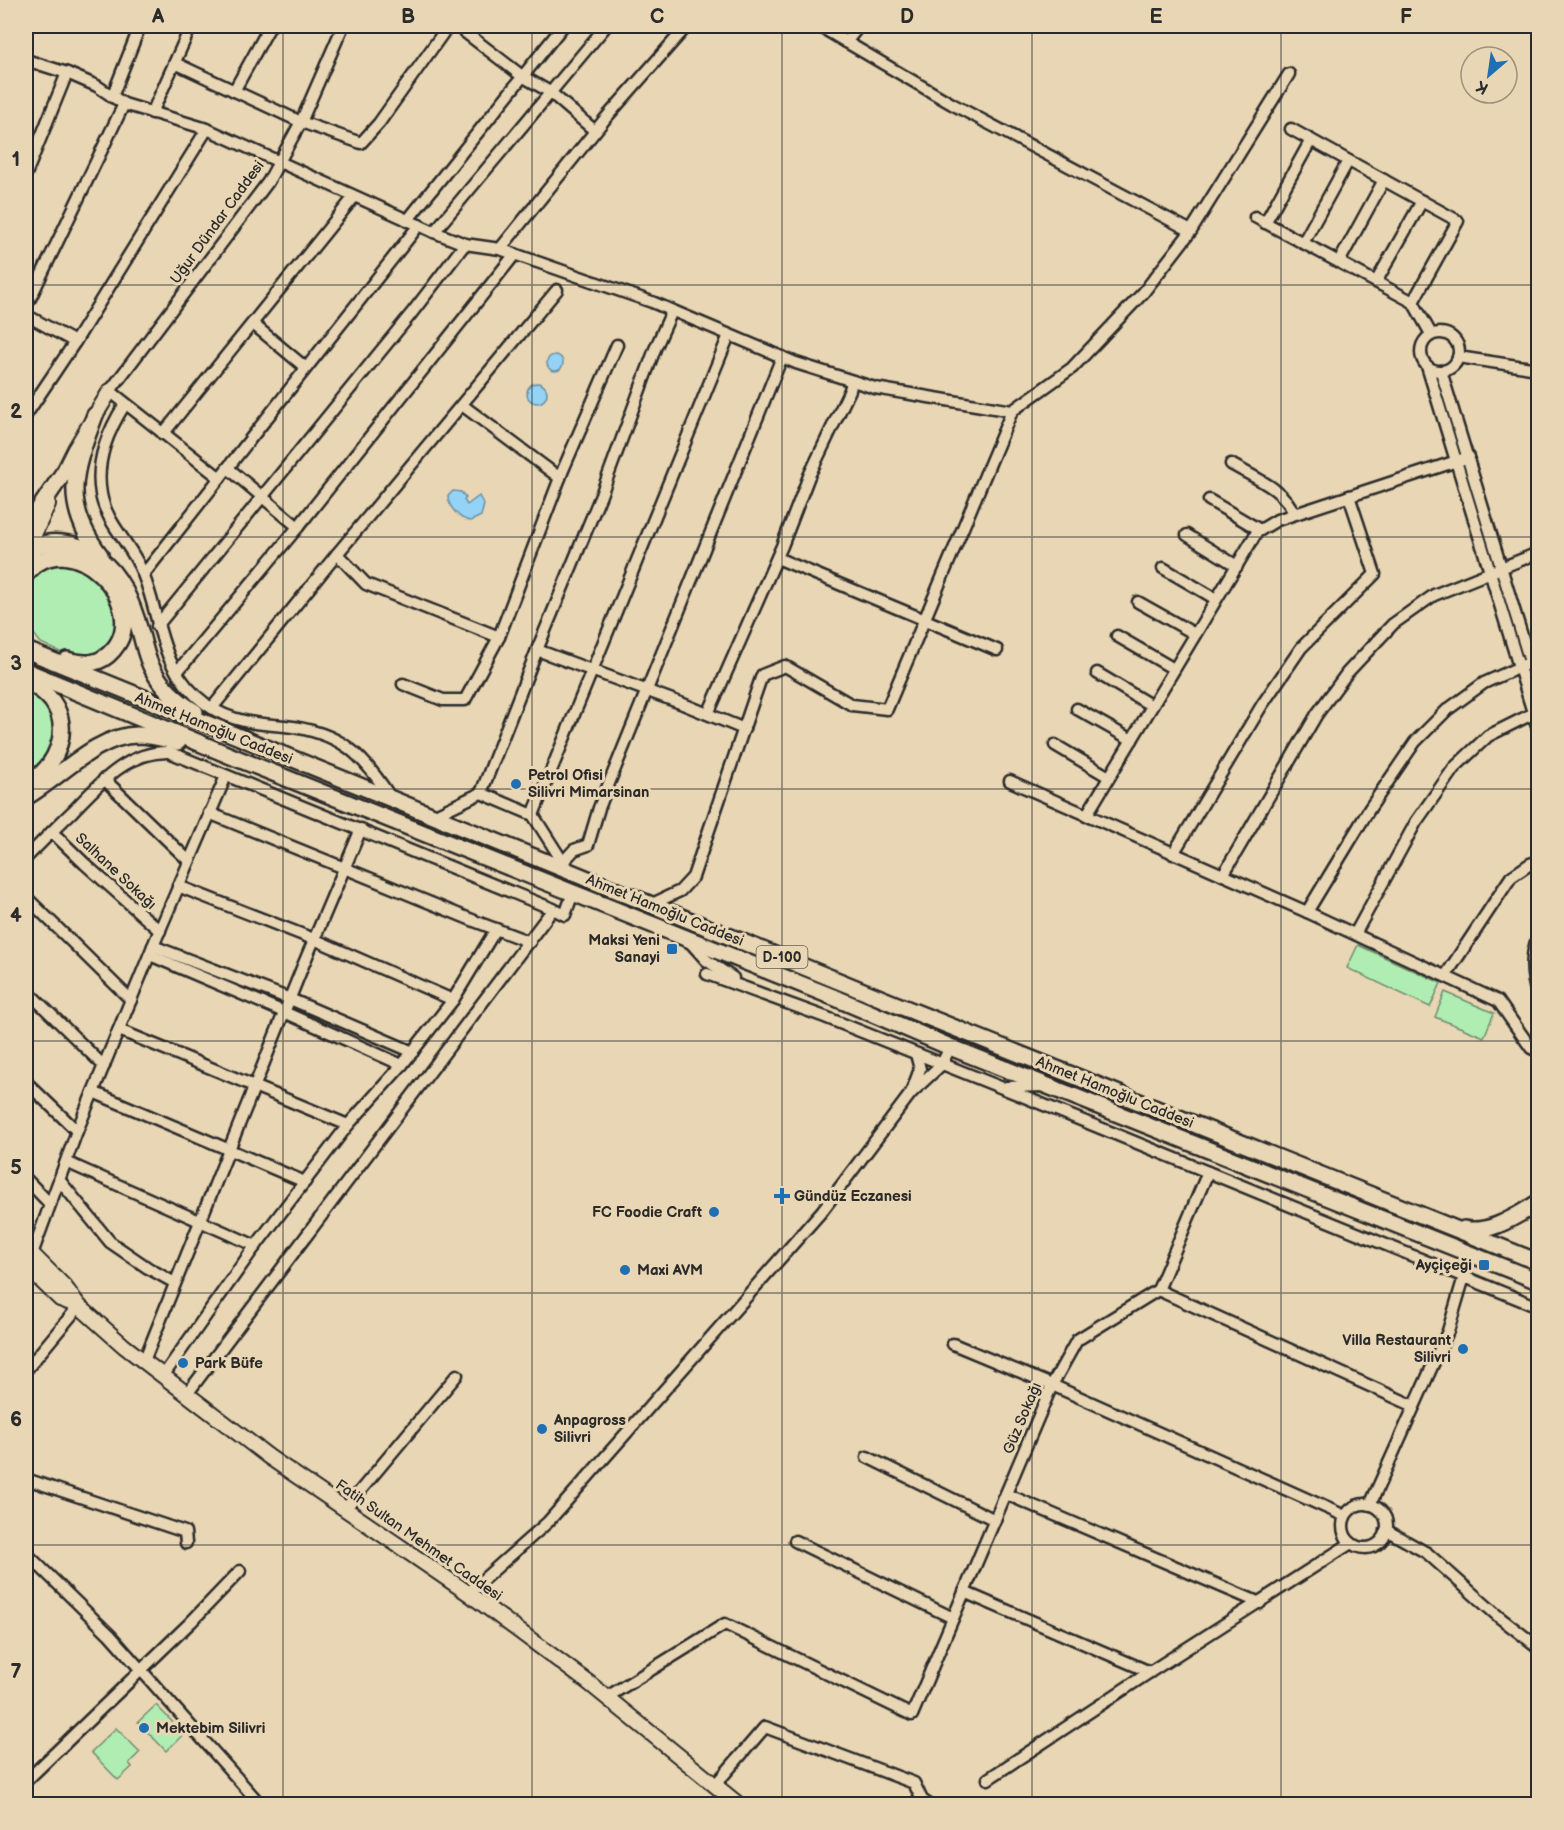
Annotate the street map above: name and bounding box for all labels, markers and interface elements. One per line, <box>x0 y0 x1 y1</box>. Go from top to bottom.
text: A <box>151 5 165 29</box>
text: B <box>401 5 415 29</box>
text: C <box>650 5 664 29</box>
text: D <box>900 5 914 29</box>
text: E <box>1150 5 1163 29</box>
text: F <box>1400 5 1412 29</box>
north arrow <box>1459 45 1519 105</box>
text: K <box>1473 76 1492 98</box>
text: 1 <box>12 148 20 172</box>
street label: Uğur Dündar Caddesi <box>166 157 269 288</box>
text: 2 <box>10 400 22 424</box>
text: 3 <box>10 652 22 676</box>
street label: Ahmet Hamoğlu Caddesi <box>132 688 295 769</box>
place label: Petrol Ofisi Silivri Mimarsinan <box>528 766 649 802</box>
marker: Petrol Ofisi Silivri Mimarsinan <box>509 777 523 791</box>
street label: Salhane Sokağı <box>71 829 160 914</box>
street label: Ahmet Hamoğlu Caddesi <box>583 870 746 951</box>
text: 4 <box>10 904 22 928</box>
place label: Maksi Yeni Sanayi <box>588 931 660 967</box>
marker: Maksi Yeni Sanayi <box>665 942 679 956</box>
road number: D-100 <box>756 946 808 968</box>
street label: Ahmet Hamoğlu Caddesi <box>1033 1052 1196 1133</box>
text: 5 <box>10 1156 22 1180</box>
place label: Gündüz Eczanesi <box>794 1187 912 1206</box>
marker: Gündüz Eczanesi <box>775 1189 789 1203</box>
place label: FC Foodie Craft <box>592 1203 702 1222</box>
marker: FC Foodie Craft <box>707 1205 721 1219</box>
place label: Ayçiçeği <box>1415 1256 1472 1275</box>
marker: Ayçiçeği <box>1477 1258 1491 1272</box>
place label: Maxi AVM <box>637 1261 703 1280</box>
marker: Maxi AVM <box>618 1263 632 1277</box>
place label: Villa Restaurant Silivri <box>1342 1331 1451 1367</box>
marker: Villa Restaurant Silivri <box>1456 1342 1470 1356</box>
place label: Park Büfe <box>195 1354 263 1373</box>
marker: Park Büfe <box>176 1356 190 1370</box>
street label: Güz Sokağı <box>999 1379 1046 1457</box>
text: 6 <box>10 1408 22 1432</box>
place label: Anpagross Silivri <box>553 1411 626 1447</box>
marker: Anpagross Silivri <box>535 1422 549 1436</box>
street label: Fatih Sultan Mehmet Caddesi <box>332 1475 506 1605</box>
text: 7 <box>10 1660 22 1684</box>
place label: Mektebim Silivri <box>156 1719 265 1738</box>
marker: Mektebim Silivri <box>137 1721 151 1735</box>

